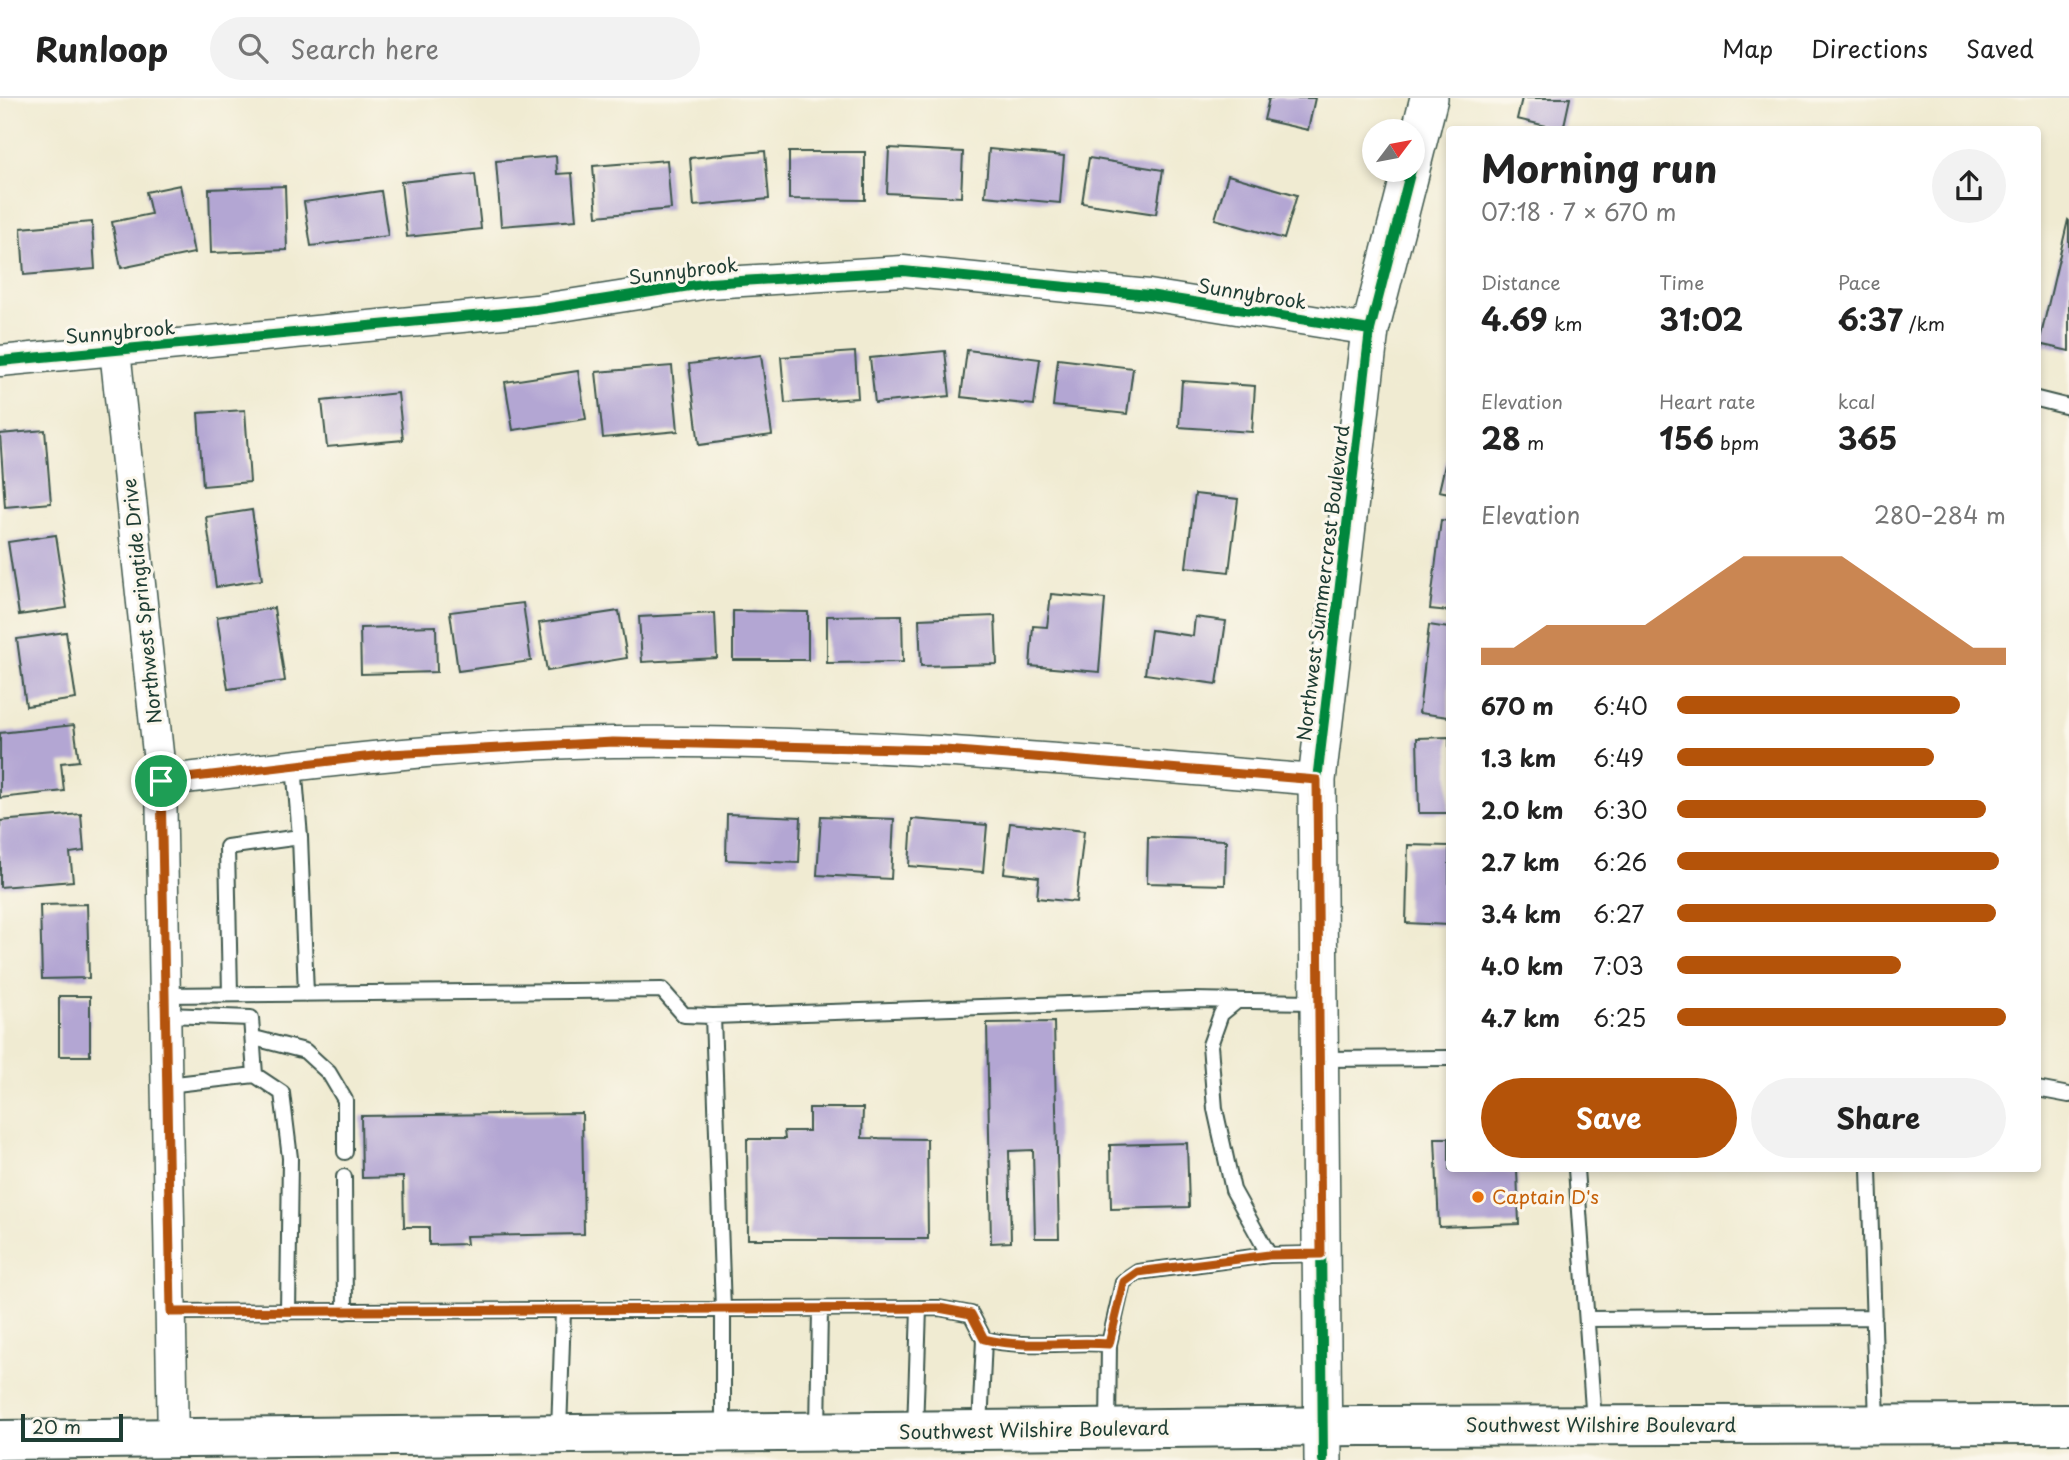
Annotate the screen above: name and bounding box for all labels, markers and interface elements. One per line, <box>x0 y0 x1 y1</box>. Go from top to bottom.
search box <box>210 17 700 80</box>
text: Runloop <box>35 23 168 73</box>
icon: search <box>234 29 272 67</box>
text: Search here <box>290 29 439 68</box>
text: Map <box>1722 30 1773 66</box>
text: Directions <box>1811 30 1928 66</box>
text: Saved <box>1966 30 2034 66</box>
north arrow <box>1362 119 1424 182</box>
map controls <box>1362 119 1425 182</box>
text: Morning run <box>1481 139 1717 196</box>
button: share <box>1932 149 2006 223</box>
text: 07:18 · 7 × 670 m <box>1481 194 1676 229</box>
street label: Sunnybrook <box>626 249 739 291</box>
text: Distance <box>1481 268 1561 296</box>
text: Time <box>1659 268 1704 296</box>
text: Pace <box>1838 268 1881 296</box>
street label: Sunnybrook <box>1196 271 1309 315</box>
text: 4.69 <box>1481 296 1548 341</box>
text: 31:02 <box>1659 296 1743 341</box>
text: 6:37 <box>1838 296 1903 341</box>
text: km <box>1548 309 1583 337</box>
text: /km <box>1903 309 1945 337</box>
street label: Sunnybrook <box>64 312 176 350</box>
text: Elevation <box>1481 387 1563 415</box>
text: Heart rate <box>1659 387 1755 415</box>
text: kcal <box>1838 387 1876 415</box>
text: 28 <box>1481 415 1521 460</box>
text: 156 <box>1659 415 1714 460</box>
text: 365 <box>1838 415 1897 460</box>
street label: Northwest Summercrest Boulevard <box>1289 423 1355 742</box>
text: m <box>1521 428 1544 456</box>
text: bpm <box>1714 428 1759 456</box>
street label: Northwest Springtide Drive <box>114 477 168 725</box>
text: Elevation <box>1481 497 1580 532</box>
text: 280–284 m <box>1874 497 2006 532</box>
text: 670 m <box>1481 688 1554 723</box>
text: 6:40 <box>1593 688 1648 723</box>
text: 1.3 km <box>1481 740 1556 775</box>
text: 6:49 <box>1593 740 1644 775</box>
pin <box>131 751 191 811</box>
icon: arrive <box>142 762 180 800</box>
text: 2.0 km <box>1481 792 1563 827</box>
text: 6:30 <box>1593 792 1648 827</box>
text: 2.7 km <box>1481 844 1560 879</box>
text: 6:26 <box>1593 844 1647 879</box>
text: 3.4 km <box>1481 896 1561 931</box>
text: 6:27 <box>1593 896 1644 931</box>
text: 4.0 km <box>1481 948 1564 983</box>
text: 7:03 <box>1593 948 1644 983</box>
text: 4.7 km <box>1481 1000 1560 1035</box>
text: 6:25 <box>1593 1000 1646 1035</box>
button: Save <box>1481 1078 1737 1158</box>
button: Share <box>1751 1078 2006 1158</box>
place label: Captain D's <box>1492 1182 1599 1210</box>
marker: Captain D's <box>1470 1189 1486 1205</box>
street label: Southwest Wilshire Boulevard <box>1466 1410 1736 1438</box>
scale bar <box>21 1411 122 1443</box>
text: 20 m <box>32 1412 81 1440</box>
street label: Southwest Wilshire Boulevard <box>899 1413 1170 1445</box>

